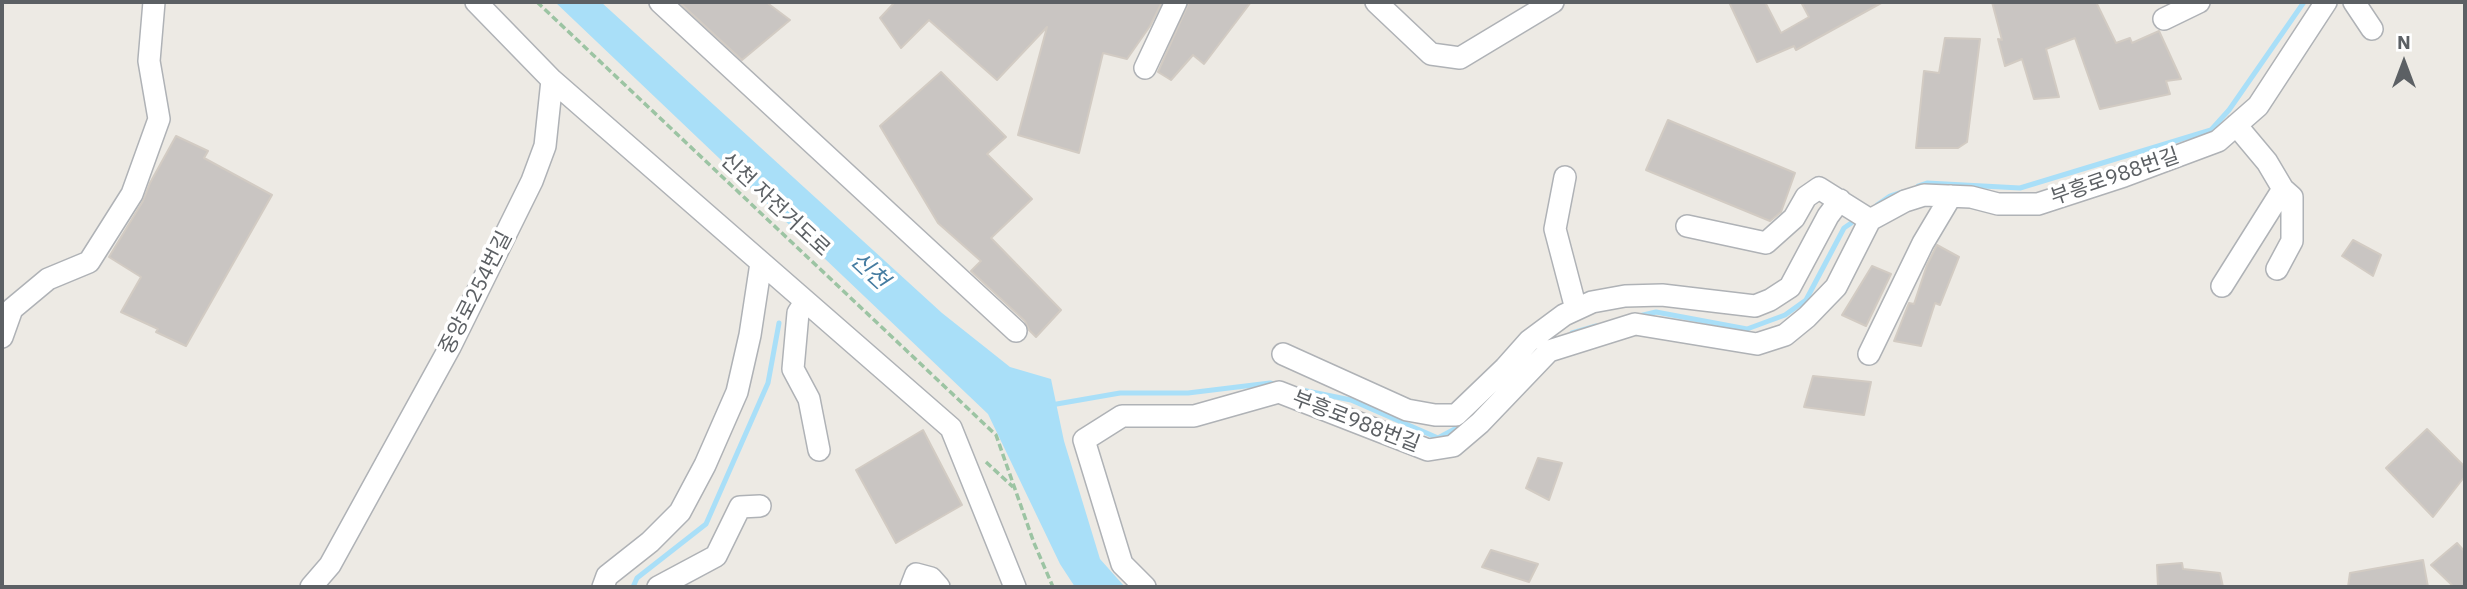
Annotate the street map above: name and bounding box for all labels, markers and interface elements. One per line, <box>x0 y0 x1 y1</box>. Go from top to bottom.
north arrow <box>2369 28 2439 98</box>
text: N <box>2397 30 2411 54</box>
street label: 부흥로988번길 <box>2047 143 2183 211</box>
street label: 신천 자전거도로 <box>715 148 835 262</box>
street label: 중앙로254번길 <box>434 227 518 359</box>
water label: 신천 <box>844 246 894 296</box>
street label: 부흥로988번길 <box>1289 386 1423 458</box>

